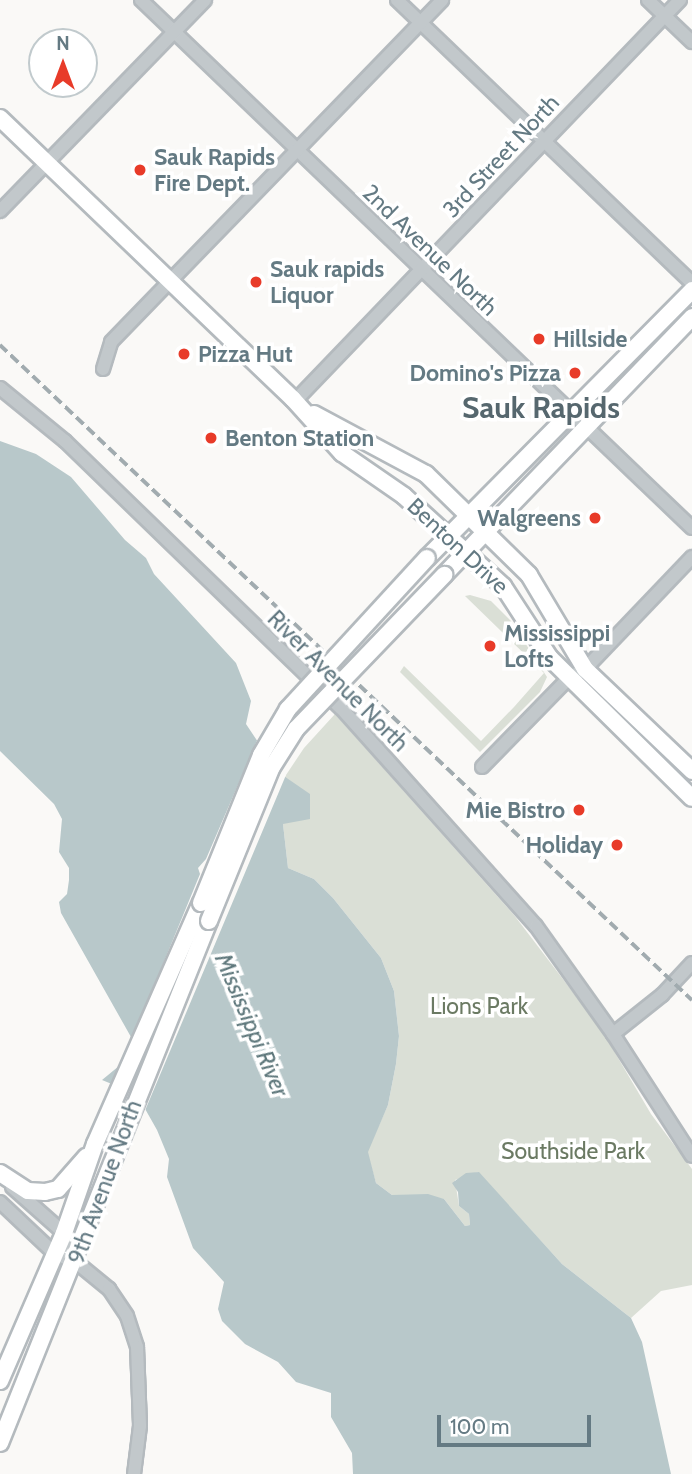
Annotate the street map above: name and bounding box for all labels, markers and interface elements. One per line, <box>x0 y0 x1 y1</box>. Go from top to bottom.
north arrow <box>28 28 98 98</box>
text: N <box>56 32 70 55</box>
street label: 3rd Street North <box>437 89 565 223</box>
place label: Sauk Rapids Fire Dept. <box>154 143 275 197</box>
marker: Sauk Rapids Fire Dept. <box>132 162 148 178</box>
street label: 2nd Avenue North <box>357 179 503 321</box>
place label: Sauk rapids Liquor <box>270 255 384 309</box>
marker: Sauk rapids Liquor <box>248 274 264 290</box>
place label: Hillside <box>553 325 627 353</box>
marker: Hillside <box>531 331 547 347</box>
place label: Pizza Hut <box>198 340 293 368</box>
marker: Pizza Hut <box>176 346 192 362</box>
place label: Domino's Pizza <box>409 359 561 387</box>
marker: Domino's Pizza <box>567 365 583 381</box>
district label: Sauk Rapids <box>462 390 620 426</box>
place label: Benton Station <box>225 424 374 452</box>
marker: Benton Station <box>203 430 219 446</box>
street label: Benton Drive <box>402 492 514 600</box>
place label: Walgreens <box>477 504 581 532</box>
marker: Walgreens <box>587 510 603 526</box>
street label: River Avenue North <box>262 605 414 757</box>
place label: Mississippi Lofts <box>504 619 610 673</box>
marker: Mississippi Lofts <box>482 638 498 654</box>
place label: Mie Bistro <box>466 796 565 824</box>
marker: Mie Bistro <box>571 802 587 818</box>
place label: Holiday <box>525 831 603 859</box>
marker: Holiday <box>609 837 625 853</box>
water label: Mississippi River <box>209 949 295 1101</box>
park label: Lions Park <box>430 992 528 1020</box>
street label: 9th Avenue North <box>63 1096 147 1268</box>
park label: Southside Park <box>501 1137 645 1165</box>
scale bar <box>440 1400 594 1444</box>
text: 100 m <box>450 1414 509 1439</box>

